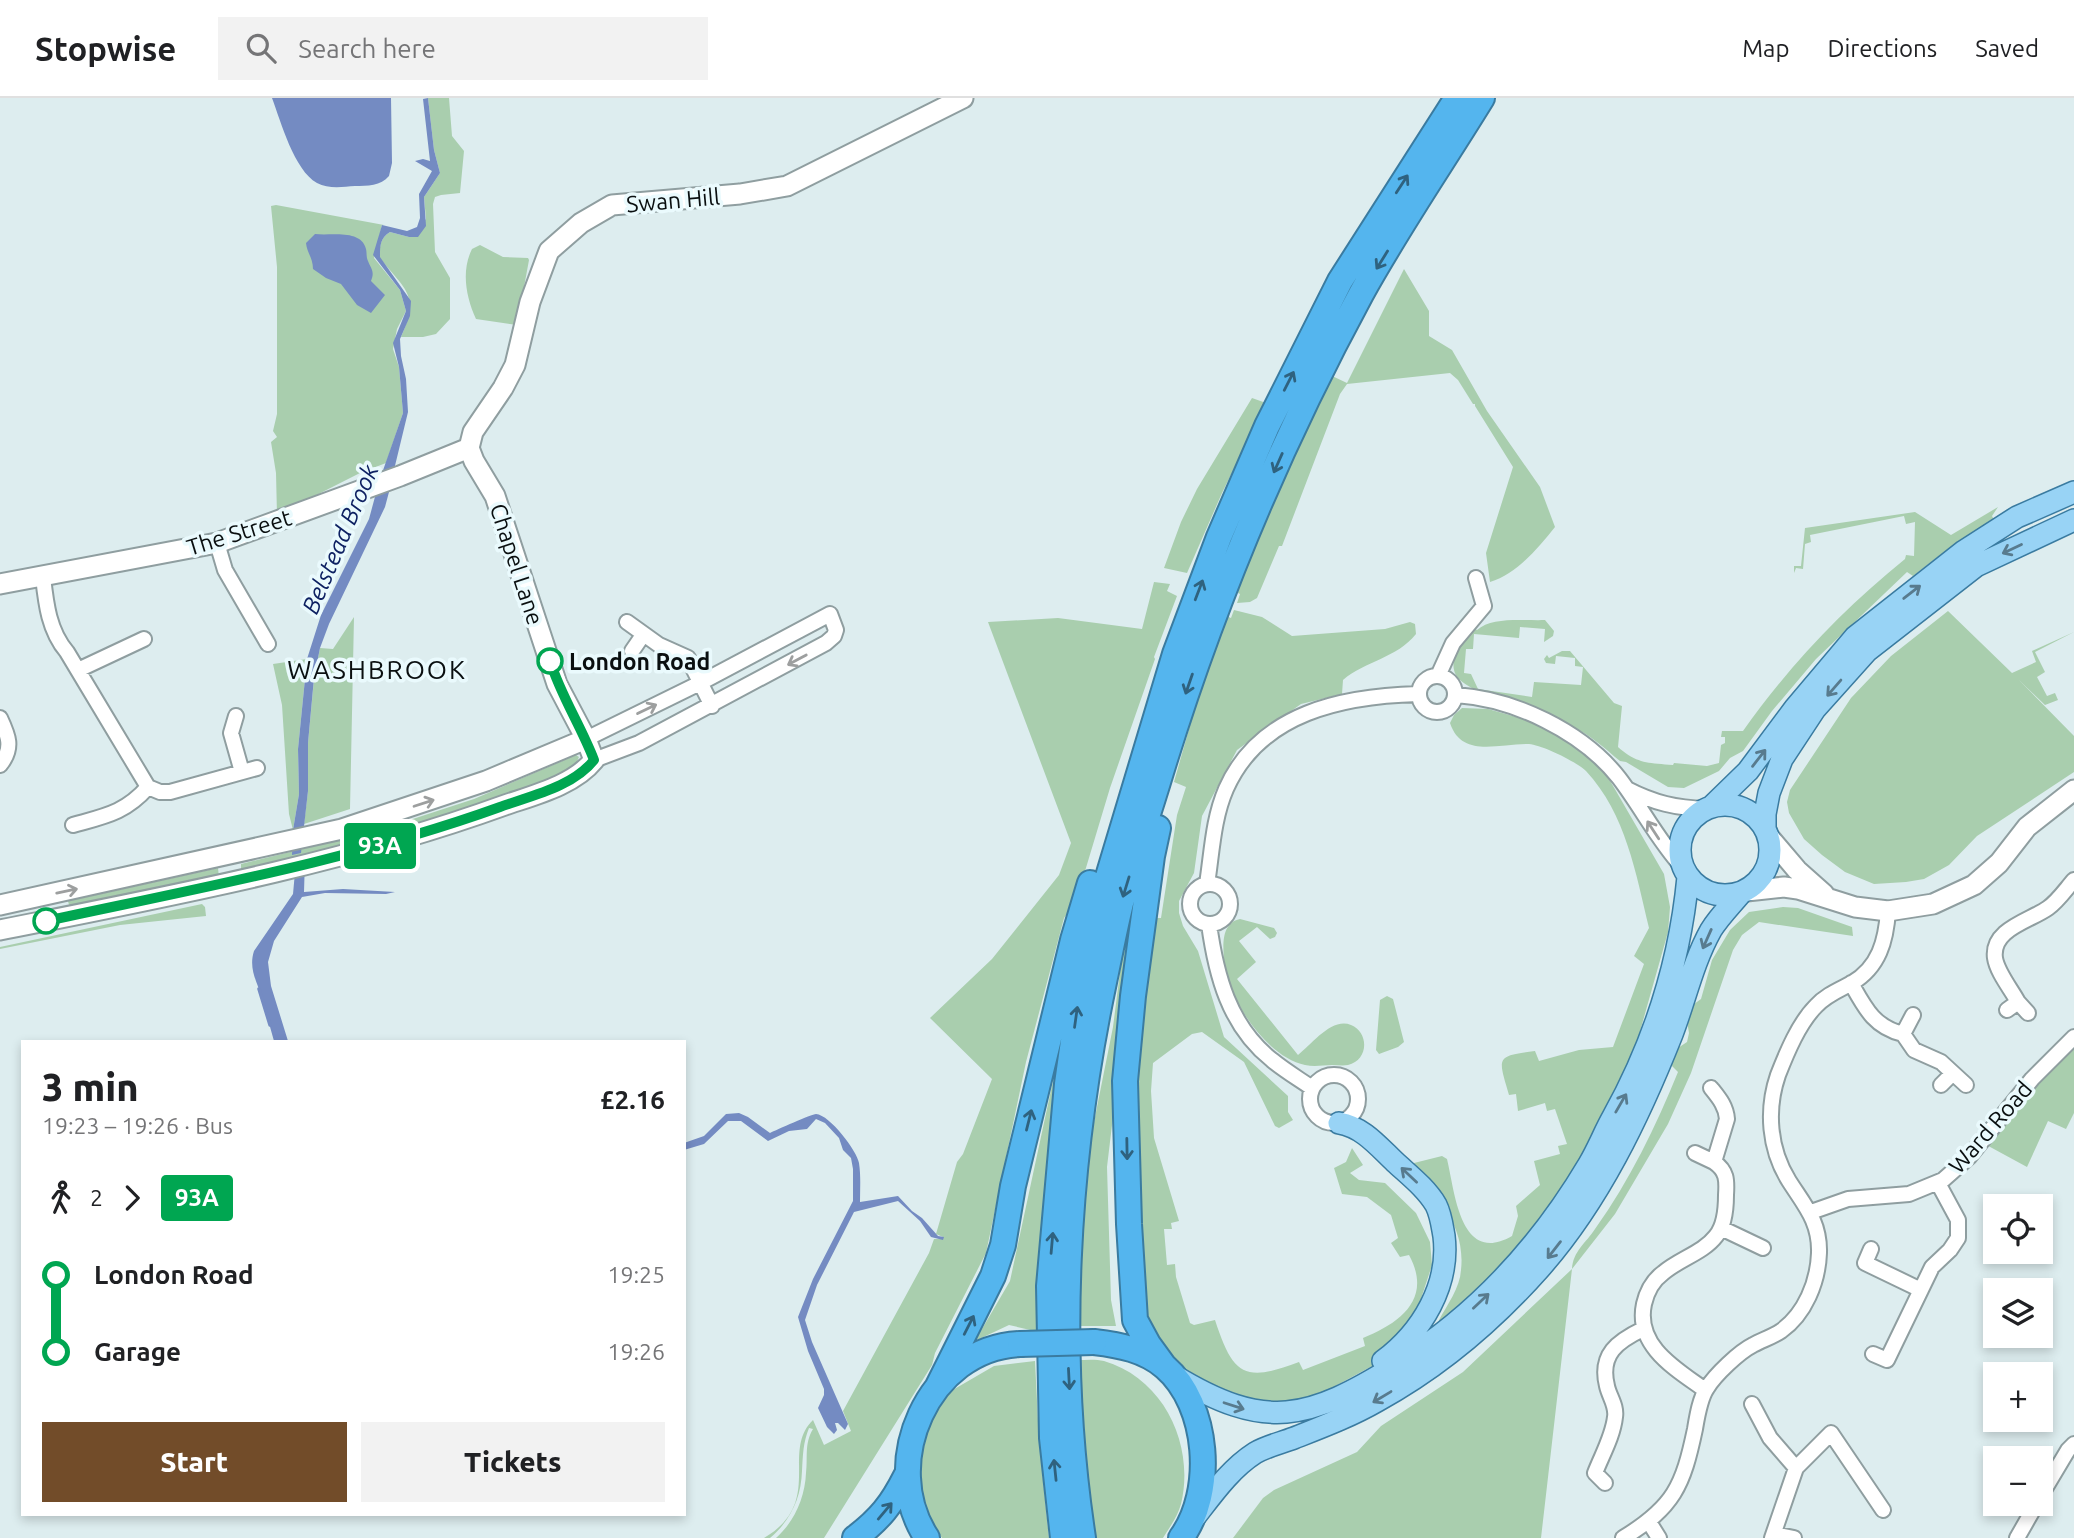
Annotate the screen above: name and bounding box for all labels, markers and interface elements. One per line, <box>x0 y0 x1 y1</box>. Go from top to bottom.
search box <box>218 17 708 80</box>
icon: search <box>242 29 280 67</box>
text: Stopwise <box>35 30 176 67</box>
text: Search here <box>298 34 436 63</box>
text: Map <box>1742 35 1789 62</box>
text: Directions <box>1827 35 1937 62</box>
text: Saved <box>1975 35 2039 62</box>
one-way arrow <box>1394 175 1409 194</box>
street label: Swan Hill <box>625 183 721 217</box>
one-way arrow <box>1374 250 1388 270</box>
one-way arrow <box>1283 372 1297 392</box>
one-way arrow <box>1271 452 1284 473</box>
water label: Belstead Brook <box>296 460 384 618</box>
street label: Chapel Lane <box>486 500 548 628</box>
street label: The Street <box>184 504 294 560</box>
one-way arrow <box>2002 543 2023 556</box>
one-way arrow <box>1194 580 1207 602</box>
one-way arrow <box>1902 585 1921 600</box>
marker: London Road <box>537 648 563 674</box>
place label: London Road <box>569 649 710 674</box>
one-way arrow <box>787 653 808 667</box>
district label: WASHBROOK <box>287 655 467 684</box>
one-way arrow <box>1182 673 1195 695</box>
one-way arrow <box>1826 679 1842 697</box>
one-way arrow <box>636 701 657 715</box>
one-way arrow <box>1751 750 1766 768</box>
one-way arrow <box>413 796 435 809</box>
one-way arrow <box>1645 821 1659 841</box>
line badge: 93A <box>340 823 420 869</box>
text: 93A <box>358 832 402 859</box>
one-way arrow <box>1118 876 1131 898</box>
one-way arrow <box>55 883 78 897</box>
unlabelled marker <box>33 908 59 934</box>
one-way arrow <box>1700 928 1713 949</box>
one-way arrow <box>1070 1006 1083 1029</box>
text: 3 min <box>42 1066 139 1108</box>
street label: Ward Road <box>1943 1076 2037 1178</box>
text: £2.16 <box>600 1085 665 1114</box>
one-way arrow <box>1614 1093 1628 1113</box>
one-way arrow <box>1023 1109 1036 1132</box>
text: 19:23 – 19:26 · Bus <box>42 1113 233 1138</box>
one-way arrow <box>1120 1137 1134 1160</box>
one-way arrow <box>1401 1166 1418 1183</box>
icon: walk <box>42 1179 80 1217</box>
icon: forward <box>113 1179 151 1217</box>
text: 93A <box>175 1184 219 1211</box>
text: 2 <box>90 1185 103 1210</box>
map controls <box>1983 1194 2053 1516</box>
button: locate <box>1983 1194 2053 1264</box>
one-way arrow <box>1046 1232 1059 1255</box>
one-way arrow <box>1546 1241 1561 1259</box>
text: London Road <box>94 1260 254 1289</box>
text: 19:25 <box>607 1262 665 1287</box>
button: layers <box>1983 1278 2053 1348</box>
one-way arrow <box>1472 1293 1490 1309</box>
one-way arrow <box>962 1315 976 1336</box>
text: Garage <box>94 1337 181 1366</box>
text: 19:26 <box>607 1339 665 1364</box>
button: + <box>1983 1362 2053 1432</box>
one-way arrow <box>1062 1367 1075 1390</box>
one-way arrow <box>1373 1391 1393 1405</box>
one-way arrow <box>1222 1401 1244 1413</box>
button: Start <box>42 1422 347 1502</box>
button: Tickets <box>361 1422 665 1502</box>
button: − <box>1983 1446 2053 1516</box>
one-way arrow <box>1049 1459 1062 1482</box>
one-way arrow <box>877 1502 893 1520</box>

